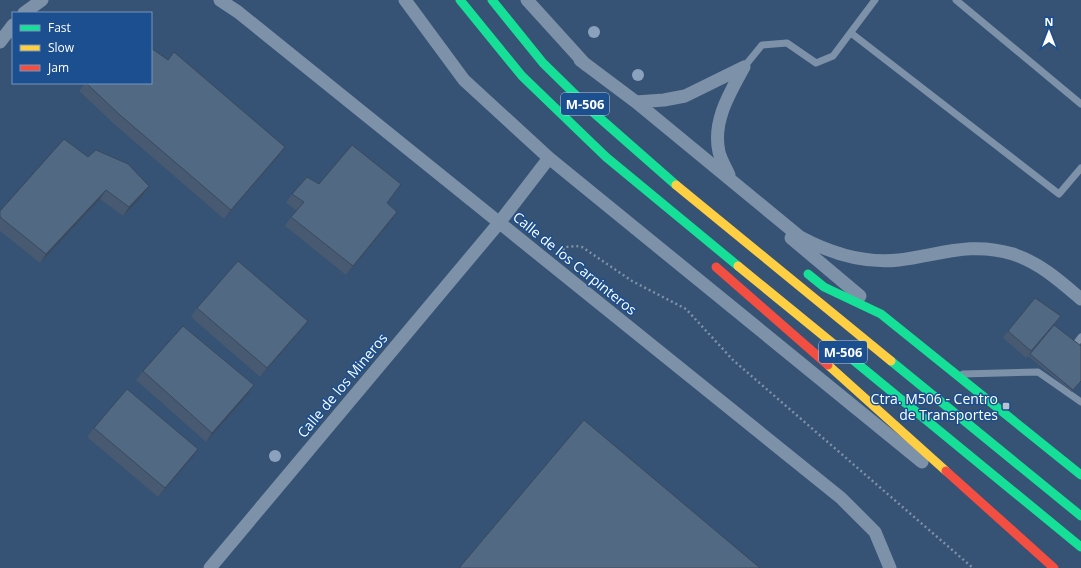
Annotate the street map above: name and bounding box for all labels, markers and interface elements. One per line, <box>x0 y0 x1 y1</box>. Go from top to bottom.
legend <box>12 12 152 84</box>
north arrow <box>1029 12 1069 52</box>
text: N <box>1045 14 1053 29</box>
text: Fast <box>48 19 71 36</box>
text: Slow <box>48 39 75 56</box>
text: Jam <box>47 59 69 76</box>
road number: M-506 <box>561 93 609 115</box>
street label: Calle de los Carpinteros <box>509 207 641 319</box>
street label: Calle de los Mineros <box>293 329 392 441</box>
road number: M-506 <box>819 341 867 363</box>
place label: Ctra. M506 - Centro de Transportes <box>871 389 998 424</box>
marker: Ctra. M506 - Centro de Transportes <box>1001 401 1011 411</box>

